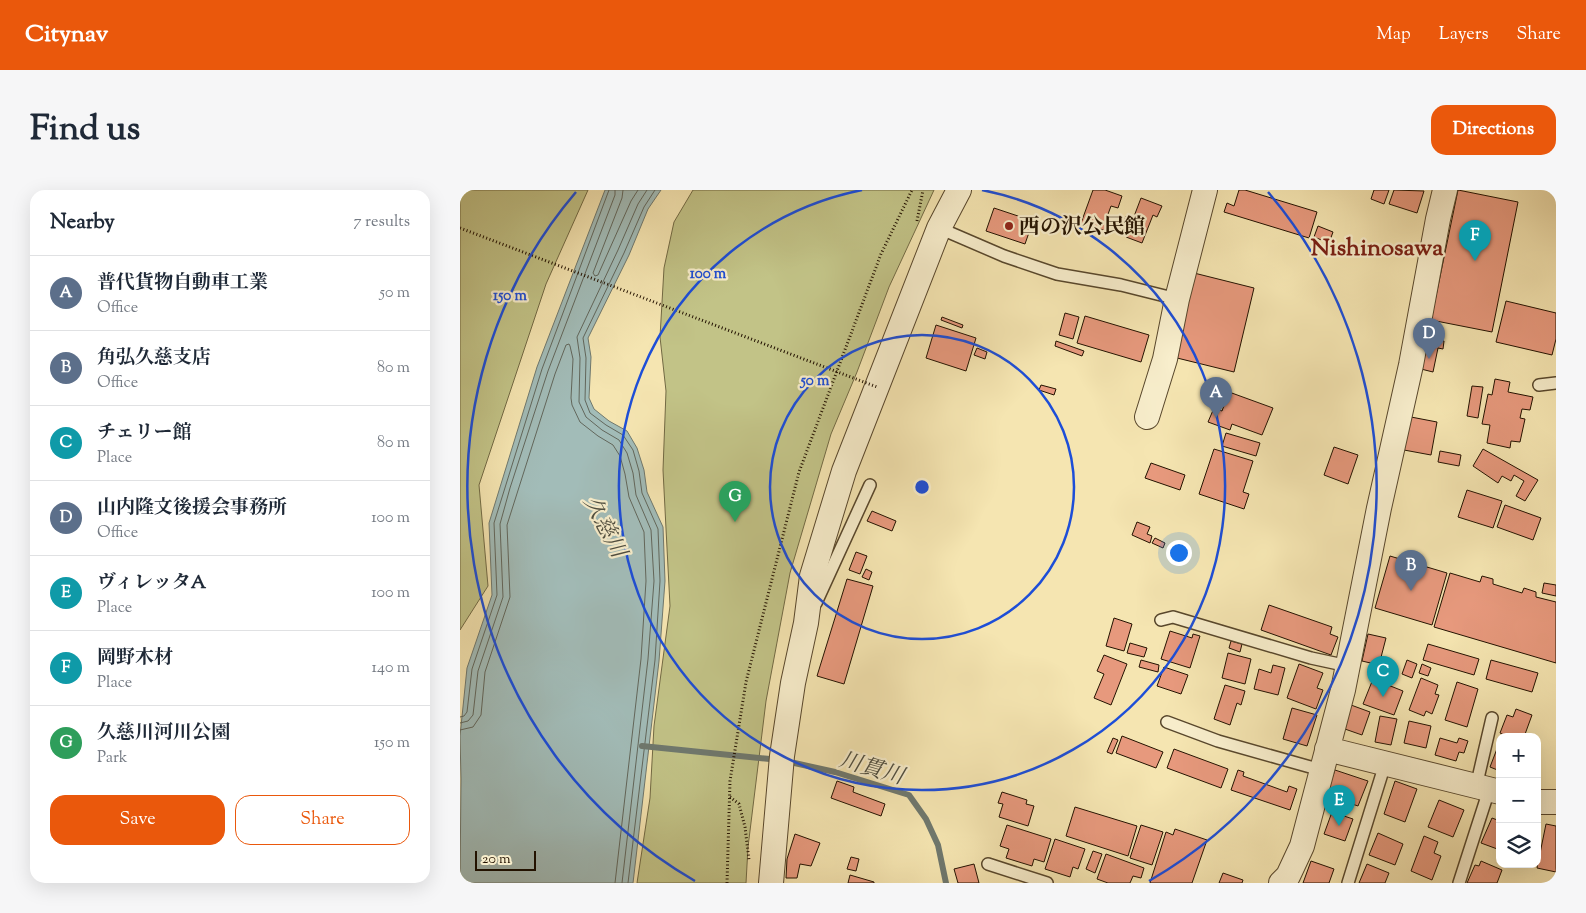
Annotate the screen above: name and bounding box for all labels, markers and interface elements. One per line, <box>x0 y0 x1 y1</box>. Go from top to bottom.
text: Citynav <box>25 18 108 52</box>
text: Map <box>1376 22 1411 48</box>
text: Layers <box>1439 22 1489 48</box>
text: Share <box>1517 22 1561 48</box>
text: Find us <box>30 105 140 156</box>
button: Directions <box>1431 105 1556 155</box>
text: Nearby <box>50 208 115 238</box>
text: 7 results <box>354 211 410 234</box>
place label: 西の沢公民館 <box>1019 213 1145 243</box>
marker: 西の沢公民館 <box>1003 220 1015 232</box>
pin: F <box>1459 220 1491 261</box>
district label: Nishinosawa <box>1311 232 1444 266</box>
text: 100 m <box>690 264 727 285</box>
text: 普代貨物自動車工業 <box>97 270 268 297</box>
text: A <box>60 282 73 305</box>
text: 50 m <box>379 282 410 305</box>
text: 150 m <box>493 286 527 307</box>
text: Office <box>97 297 138 320</box>
pin: D <box>1413 318 1445 359</box>
text: 角弘久慈支店 <box>97 345 211 372</box>
text: B <box>61 357 71 380</box>
text: 80 m <box>377 357 410 380</box>
text: 50 m <box>800 371 830 392</box>
text: Office <box>97 372 138 395</box>
pin: A <box>1200 377 1232 418</box>
text: チェリー館 <box>97 420 191 447</box>
text: C <box>60 432 72 455</box>
text: 80 m <box>377 432 410 455</box>
text: Place <box>97 447 132 470</box>
centre of rings <box>913 478 931 496</box>
pin: G <box>719 481 751 522</box>
water label: 久慈川 <box>574 491 634 566</box>
text: 山内隆文後援会事務所 <box>97 495 287 522</box>
text: D <box>60 507 72 530</box>
text: 100 m <box>371 507 410 530</box>
text: Office <box>97 522 138 545</box>
your location <box>1166 540 1192 566</box>
pin: B <box>1395 550 1427 591</box>
text: ヴィレッタA <box>97 570 206 597</box>
text: E <box>61 582 71 605</box>
text: 100 m <box>371 582 410 605</box>
text: Place <box>97 597 132 620</box>
text: 岡野木材 <box>97 645 173 672</box>
pin: C <box>1367 656 1399 697</box>
text: F <box>62 657 70 680</box>
text: 140 m <box>372 657 410 680</box>
text: Place <box>97 672 132 695</box>
text: 久慈川河川公園 <box>97 720 230 747</box>
text: G <box>59 732 73 755</box>
text: 150 m <box>374 732 410 755</box>
map controls <box>1496 733 1541 868</box>
button: + <box>1496 733 1541 778</box>
water label: 川貫川 <box>835 745 909 795</box>
text: Park <box>97 747 128 770</box>
button: − <box>1496 778 1541 823</box>
pin: E <box>1323 785 1355 826</box>
button: Save <box>50 795 225 845</box>
button: Share <box>235 795 410 845</box>
button: layers <box>1496 823 1541 868</box>
scale bar <box>475 848 536 871</box>
text: 20 m <box>482 850 511 870</box>

